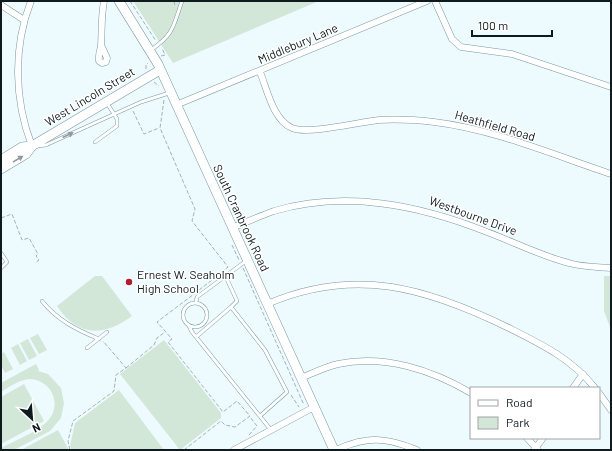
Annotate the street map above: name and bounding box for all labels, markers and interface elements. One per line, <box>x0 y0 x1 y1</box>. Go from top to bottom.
scale bar <box>472 12 552 38</box>
text: 100 m <box>478 18 508 32</box>
street label: Middlebury Lane <box>256 20 340 66</box>
street label: West Lincoln Street <box>42 64 137 128</box>
street label: Heathfield Road <box>453 107 537 143</box>
one-way arrow <box>63 132 74 138</box>
one-way arrow <box>12 155 24 162</box>
street label: South Cranbrook Road <box>211 162 273 273</box>
street label: Westbourne Drive <box>428 193 519 237</box>
place label: Ernest W. Seaholm High School <box>137 267 235 295</box>
marker: Ernest W. Seaholm High School <box>124 277 134 287</box>
legend <box>470 387 600 439</box>
text: Road <box>506 395 533 409</box>
north arrow <box>12 399 52 439</box>
text: Park <box>506 415 530 429</box>
text: N <box>30 421 43 436</box>

